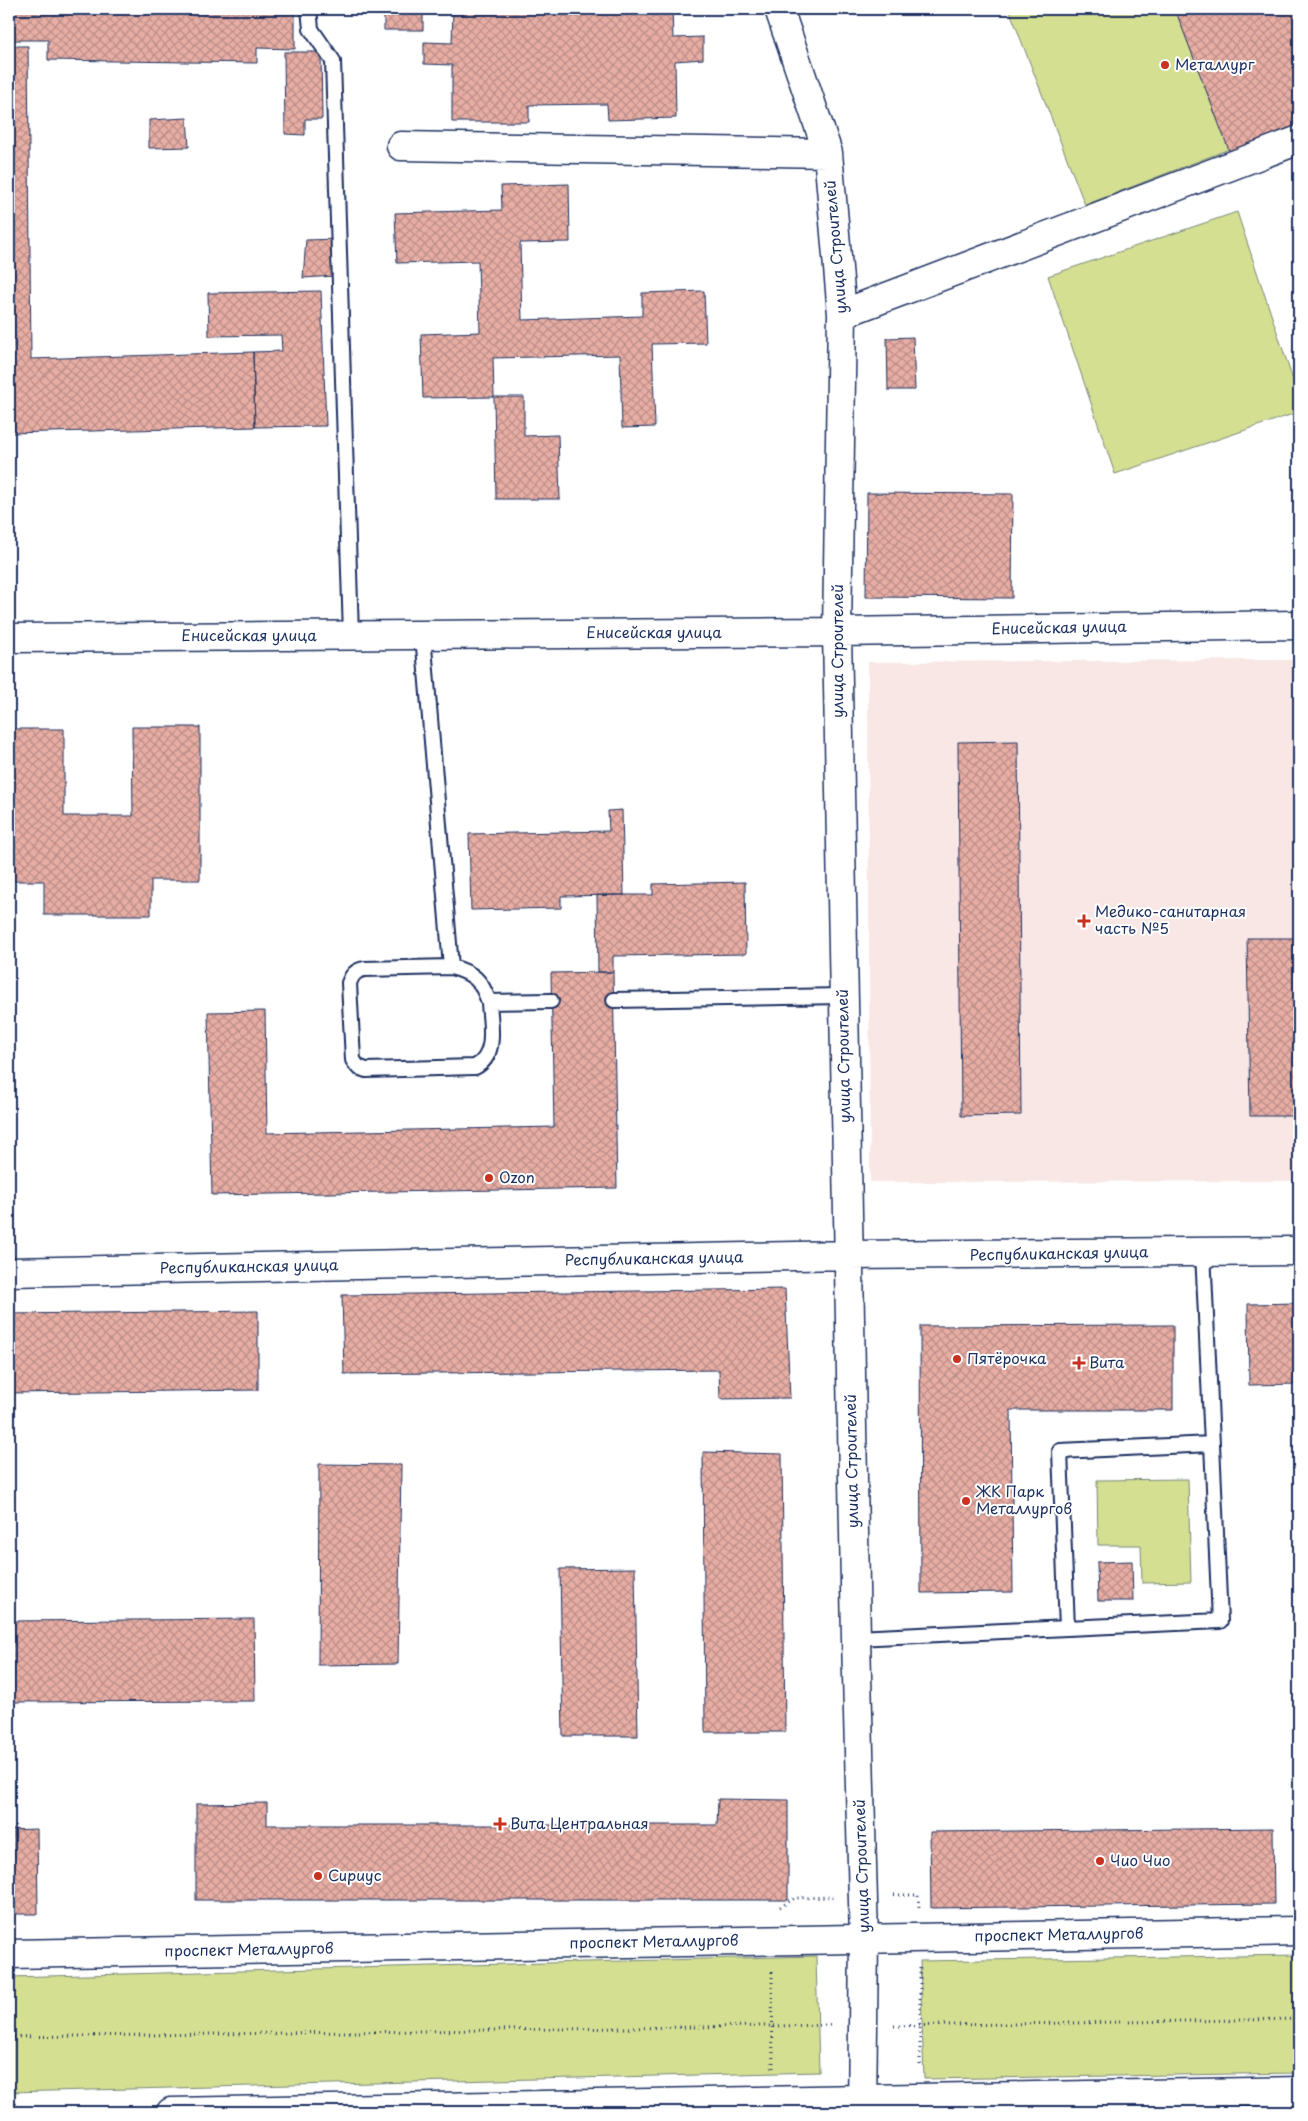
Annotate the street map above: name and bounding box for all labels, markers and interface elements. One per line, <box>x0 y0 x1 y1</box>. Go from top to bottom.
place label: Металлург <box>1175 52 1255 75</box>
marker: Металлург <box>1159 59 1171 71</box>
street label: улица Строителей <box>817 179 852 315</box>
street label: улица Строителей <box>825 584 848 718</box>
street label: Енисейская улица <box>991 614 1127 639</box>
street label: Енисейская улица <box>586 620 722 643</box>
street label: Енисейская улица <box>181 623 317 646</box>
place label: Медико-санитарная часть №5 <box>1095 899 1246 939</box>
marker: Медико-санитарная часть №5 <box>1077 914 1091 928</box>
street label: улица Строителей <box>830 989 855 1123</box>
place label: Ozon <box>499 1165 535 1188</box>
marker: Ozon <box>483 1172 495 1184</box>
street label: Республиканская улица <box>969 1239 1149 1266</box>
street label: Республиканская улица <box>564 1244 744 1271</box>
street label: Республиканская улица <box>159 1252 339 1279</box>
place label: Пятёрочка <box>967 1346 1047 1369</box>
place label: Вита <box>1089 1350 1125 1373</box>
marker: Пятёрочка <box>951 1353 963 1365</box>
marker: Вита <box>1073 1357 1085 1369</box>
street label: улица Строителей <box>838 1394 863 1528</box>
place label: ЖК Парк Металлургов <box>975 1479 1072 1519</box>
marker: ЖК Парк Металлургов <box>960 1495 972 1507</box>
street label: улица Строителей <box>847 1799 874 1933</box>
place label: Вита Центральная <box>510 1811 649 1834</box>
marker: Вита Центральная <box>494 1818 506 1830</box>
place label: Чио Чио <box>1110 1848 1171 1871</box>
marker: Чио Чио <box>1094 1855 1106 1867</box>
place label: Сириус <box>328 1863 382 1886</box>
marker: Сириус <box>312 1870 324 1882</box>
street label: проспект Металлургов <box>974 1921 1144 1946</box>
street label: проспект Металлургов <box>569 1928 739 1953</box>
street label: проспект Металлургов <box>164 1936 334 1961</box>

